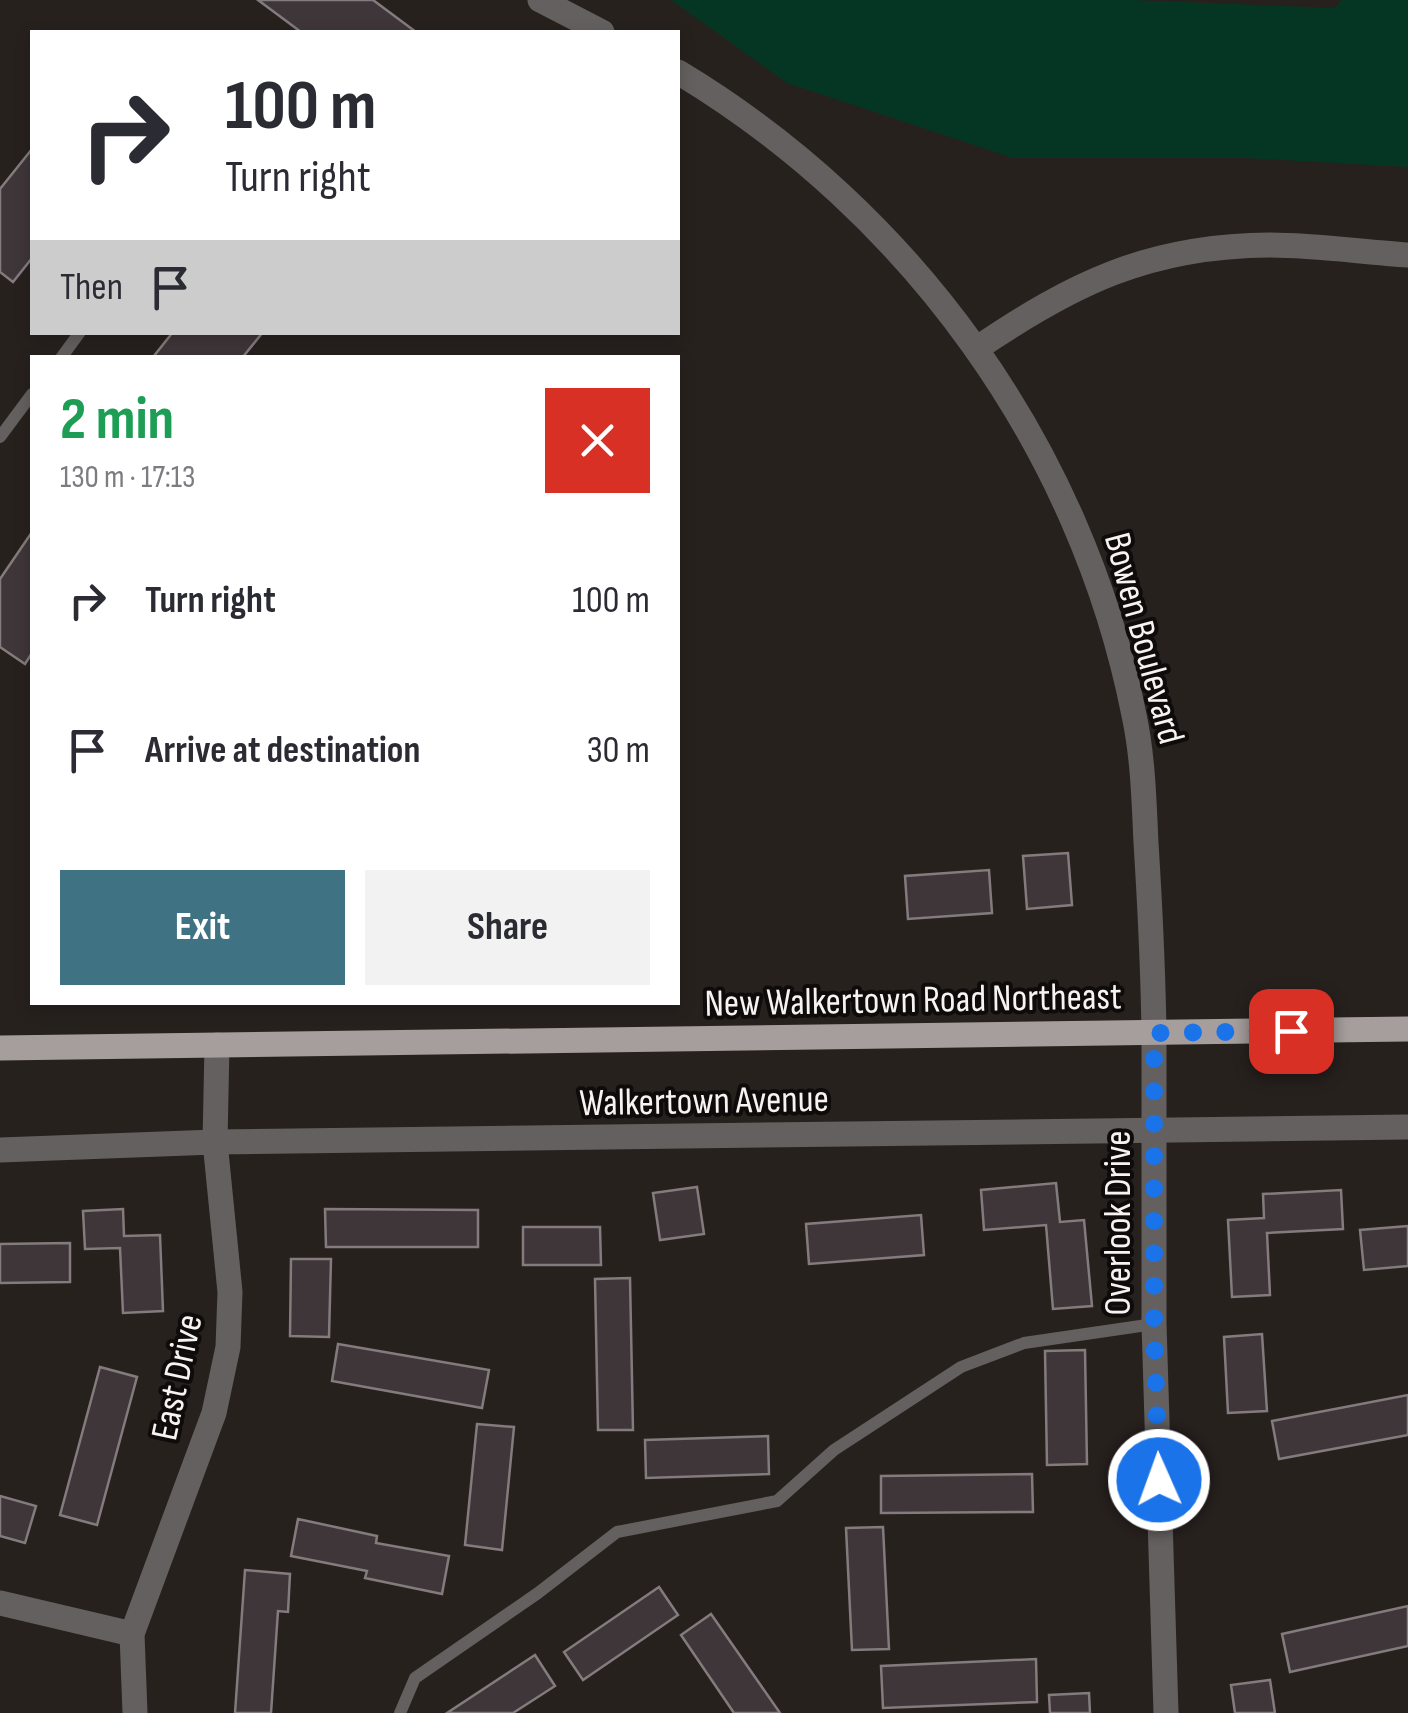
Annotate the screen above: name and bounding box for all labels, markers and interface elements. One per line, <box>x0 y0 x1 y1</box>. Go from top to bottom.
text: 100 m <box>225 65 376 149</box>
icon: right <box>60 70 190 200</box>
text: Turn right <box>225 150 371 205</box>
icon: arrive <box>143 260 198 315</box>
text: Then <box>60 265 123 310</box>
text: 2 min <box>60 384 174 456</box>
button: close <box>545 388 650 493</box>
text: 130 m · 17:13 <box>60 458 195 497</box>
street label: Bowen Boulevard <box>1094 528 1193 749</box>
icon: right <box>60 573 115 628</box>
text: Turn right <box>145 578 276 623</box>
text: 100 m <box>572 578 650 623</box>
icon: arrive <box>60 723 115 778</box>
text: Arrive at destination <box>145 728 420 773</box>
text: 30 m <box>587 728 650 773</box>
button: Exit <box>60 870 345 985</box>
button: Share <box>365 870 650 985</box>
street label: New Walkertown Road Northeast <box>704 974 1122 1027</box>
pin <box>1249 989 1334 1074</box>
icon: arrive <box>1264 1004 1319 1059</box>
street label: Walkertown Avenue <box>579 1077 829 1126</box>
street label: Overlook Drive <box>1096 1131 1141 1315</box>
street label: East Drive <box>142 1310 213 1444</box>
position arrow <box>1107 1428 1211 1532</box>

